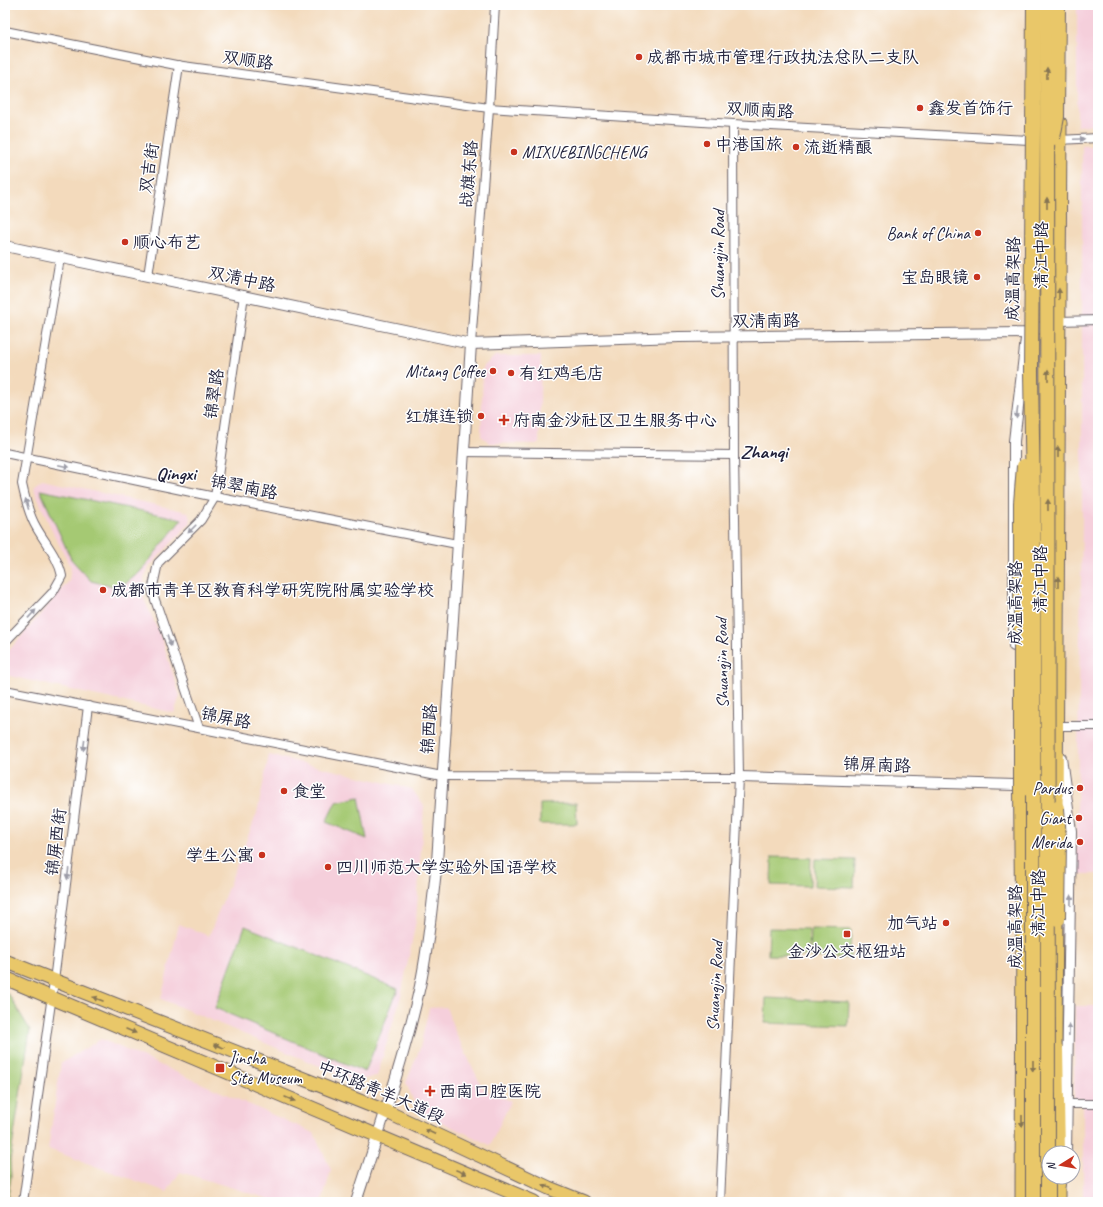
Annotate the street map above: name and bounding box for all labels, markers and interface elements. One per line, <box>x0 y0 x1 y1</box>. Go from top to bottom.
street label: 双顺路 <box>221 46 275 74</box>
place label: 成都市城市管理行政执法总队二支队 <box>647 47 919 68</box>
marker: 成都市城市管理行政执法总队二支队 <box>634 52 644 62</box>
one-way arrow <box>1044 66 1050 79</box>
street label: 双顺南路 <box>725 98 795 122</box>
place label: 鑫发首饰行 <box>928 98 1013 119</box>
marker: 鑫发首饰行 <box>915 103 925 113</box>
place label: 中港国旅 <box>715 134 783 155</box>
one-way arrow <box>1073 136 1086 142</box>
place label: 流逝精酿 <box>804 137 873 158</box>
street label: 战旗东路 <box>456 139 482 209</box>
marker: 中港国旅 <box>702 139 712 149</box>
street label: 双吉街 <box>135 141 163 195</box>
place label: MIXUEBINGCHENG <box>522 142 649 163</box>
marker: 流逝精酿 <box>791 142 801 152</box>
marker: MIXUEBINGCHENG <box>509 147 519 157</box>
one-way arrow <box>1044 196 1050 209</box>
street label: Shuangjin Road <box>708 208 729 300</box>
street label: 清江中路 <box>1031 221 1052 289</box>
place label: Bank of China <box>887 223 972 244</box>
marker: Bank of China <box>973 228 983 238</box>
place label: 顺心布艺 <box>133 232 201 253</box>
street label: 成温高架路 <box>1002 236 1024 322</box>
marker: 顺心布艺 <box>120 237 130 247</box>
street label: 双清中路 <box>207 262 277 296</box>
place label: 宝岛眼镜 <box>901 267 969 288</box>
marker: 宝岛眼镜 <box>972 272 982 282</box>
one-way arrow <box>1056 287 1062 300</box>
street label: 双清南路 <box>732 310 800 332</box>
place label: Mitang Coffee <box>406 361 486 382</box>
place label: 有红鸡毛店 <box>519 363 604 384</box>
marker: Mitang Coffee <box>488 366 498 376</box>
street label: 锦翠路 <box>200 367 228 421</box>
marker: 有红鸡毛店 <box>506 368 516 378</box>
one-way arrow <box>1045 368 1051 381</box>
place label: 红旗连锁 <box>405 406 473 427</box>
one-way arrow <box>1014 407 1020 419</box>
place label: 府南金沙社区卫生服务中心 <box>513 410 717 431</box>
marker: 红旗连锁 <box>476 411 486 421</box>
marker: 府南金沙社区卫生服务中心 <box>498 414 510 426</box>
district label: Zhanqi <box>741 440 790 464</box>
one-way arrow <box>1055 445 1061 458</box>
district label: Qingxi <box>156 462 198 486</box>
one-way arrow <box>58 463 71 469</box>
street label: 锦翠南路 <box>209 470 279 504</box>
one-way arrow <box>24 497 30 509</box>
one-way arrow <box>1045 498 1051 511</box>
one-way arrow <box>188 524 197 534</box>
street label: 清江中路 <box>1030 545 1051 613</box>
street label: 成温高架路 <box>1005 561 1026 646</box>
one-way arrow <box>1055 575 1061 588</box>
place label: 成都市青羊区教育科学研究院附属实验学校 <box>111 580 434 601</box>
marker: 成都市青羊区教育科学研究院附属实验学校 <box>98 585 108 595</box>
one-way arrow <box>27 609 36 619</box>
street label: Shuangjin Road <box>711 615 733 708</box>
one-way arrow <box>167 635 173 647</box>
street label: 锦屏路 <box>199 703 253 733</box>
street label: 锦西路 <box>417 703 441 755</box>
one-way arrow <box>80 739 87 751</box>
street label: 锦屏南路 <box>843 753 911 777</box>
place label: Pardus <box>1032 778 1074 799</box>
place label: 食堂 <box>292 781 326 802</box>
marker: Pardus <box>1075 783 1085 793</box>
marker: 食堂 <box>279 786 289 796</box>
street label: 锦屏西街 <box>41 807 71 877</box>
place label: Giant <box>1039 808 1073 829</box>
marker: Giant <box>1074 813 1084 823</box>
place label: Merida <box>1031 832 1074 853</box>
marker: Merida <box>1075 837 1085 847</box>
place label: 学生公寓 <box>186 845 254 866</box>
marker: 学生公寓 <box>257 850 267 860</box>
place label: 四川师范大学实验外国语学校 <box>336 857 557 878</box>
marker: 四川师范大学实验外国语学校 <box>323 862 333 872</box>
one-way arrow <box>64 868 71 880</box>
street label: 清江中路 <box>1028 869 1049 937</box>
street label: 成温高架路 <box>1005 885 1026 970</box>
one-way arrow <box>1067 894 1074 906</box>
place label: 加气站 <box>887 913 938 934</box>
marker: 加气站 <box>941 918 951 928</box>
marker: 金沙公交枢纽站 <box>842 929 852 939</box>
street label: Shuangjin Road <box>702 938 728 1032</box>
place label: 金沙公交枢纽站 <box>788 941 907 962</box>
one-way arrow <box>92 995 104 1001</box>
one-way arrow <box>1066 1023 1072 1036</box>
one-way arrow <box>126 1029 138 1035</box>
one-way arrow <box>214 1043 225 1049</box>
place label: Jinsha Site Museum <box>228 1048 302 1089</box>
street label: 中环路青羊大道段 <box>314 1056 448 1128</box>
one-way arrow <box>1030 1060 1036 1073</box>
marker: Jinsha Site Museum <box>214 1062 226 1074</box>
place label: 西南口腔医院 <box>439 1081 541 1102</box>
marker: 西南口腔医院 <box>424 1085 436 1097</box>
one-way arrow <box>284 1096 295 1102</box>
one-way arrow <box>1019 1115 1025 1128</box>
one-way arrow <box>425 1129 436 1135</box>
north arrow <box>1041 1145 1081 1185</box>
text: N <box>1043 1160 1059 1172</box>
one-way arrow <box>455 1169 467 1175</box>
one-way arrow <box>542 1184 554 1190</box>

